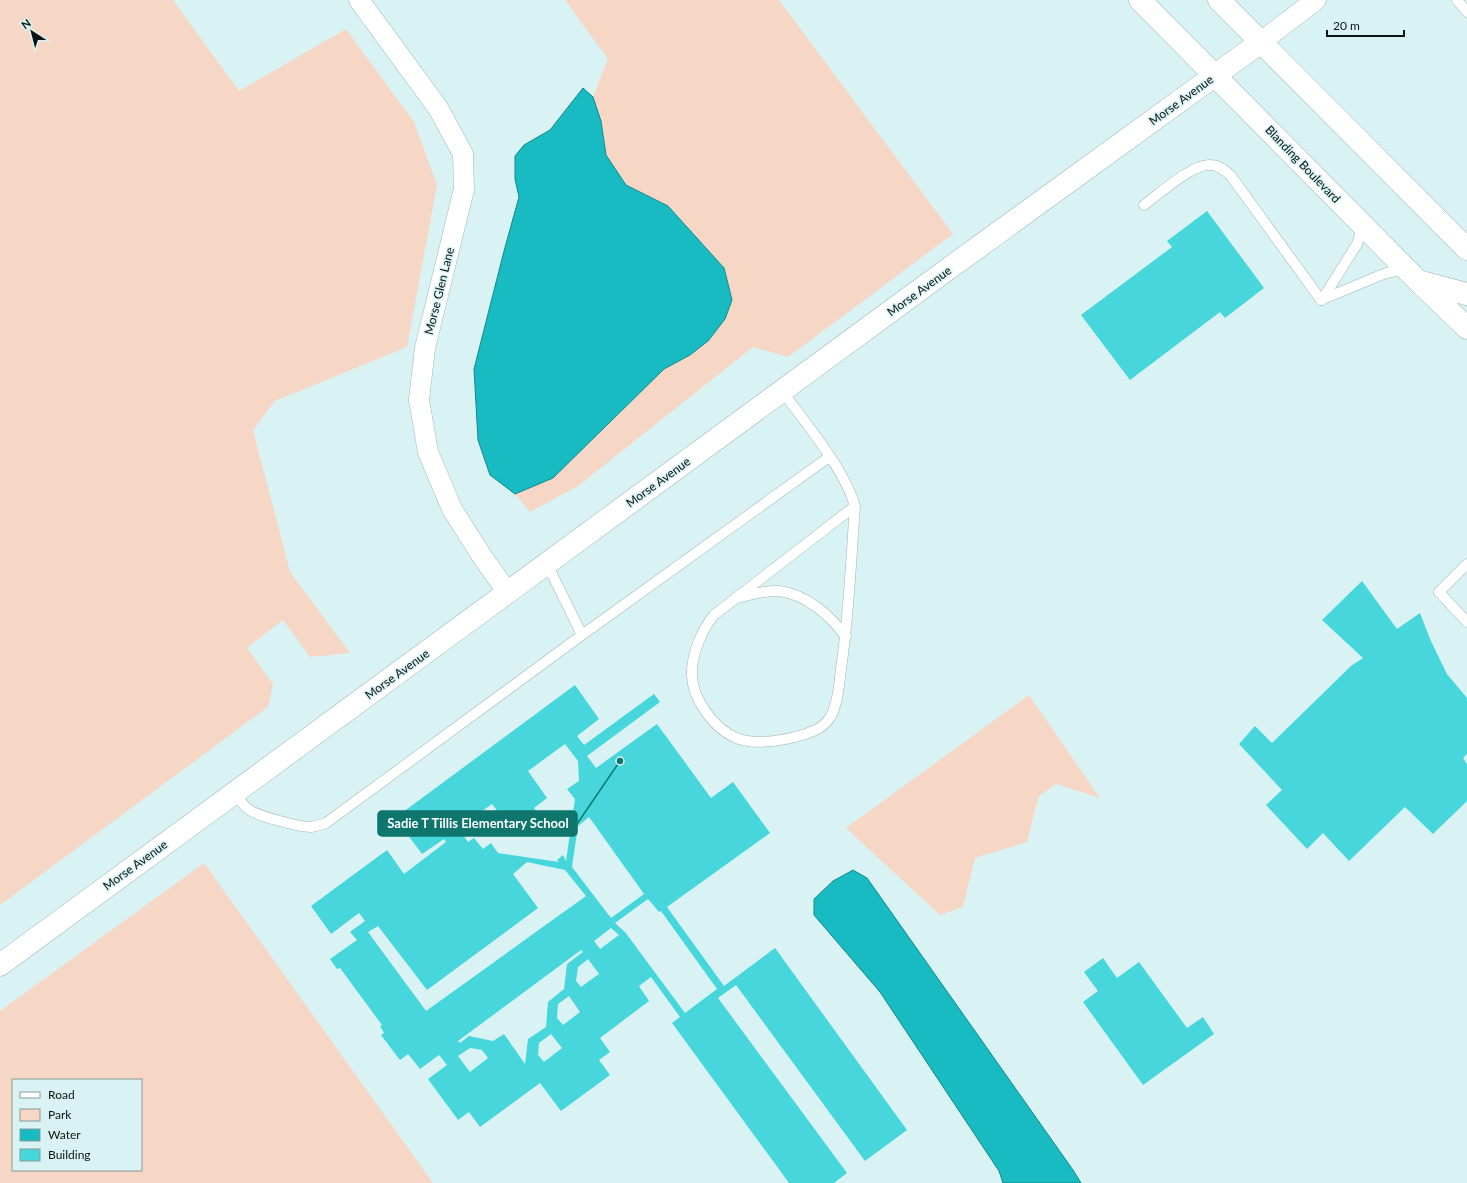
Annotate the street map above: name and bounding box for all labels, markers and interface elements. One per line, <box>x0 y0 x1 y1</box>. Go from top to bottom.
north arrow <box>12 12 52 52</box>
scale bar <box>1327 12 1404 38</box>
text: N <box>19 16 33 31</box>
text: 20 m <box>1333 18 1360 33</box>
street label: Morse Avenue <box>1146 72 1216 128</box>
street label: Blanding Boulevard <box>1262 122 1344 206</box>
street label: Morse Glen Lane <box>421 246 457 336</box>
street label: Morse Avenue <box>884 263 954 319</box>
street label: Morse Avenue <box>623 454 693 510</box>
street label: Morse Avenue <box>362 646 432 702</box>
callout: Sadie T Tillis Elementary School <box>378 811 577 836</box>
text: Sadie T Tillis Elementary School <box>387 815 569 831</box>
street label: Morse Avenue <box>100 837 170 893</box>
legend <box>12 1079 142 1171</box>
text: Road <box>48 1087 75 1102</box>
text: Park <box>48 1107 72 1122</box>
text: Water <box>48 1127 81 1142</box>
text: Building <box>48 1147 91 1162</box>

